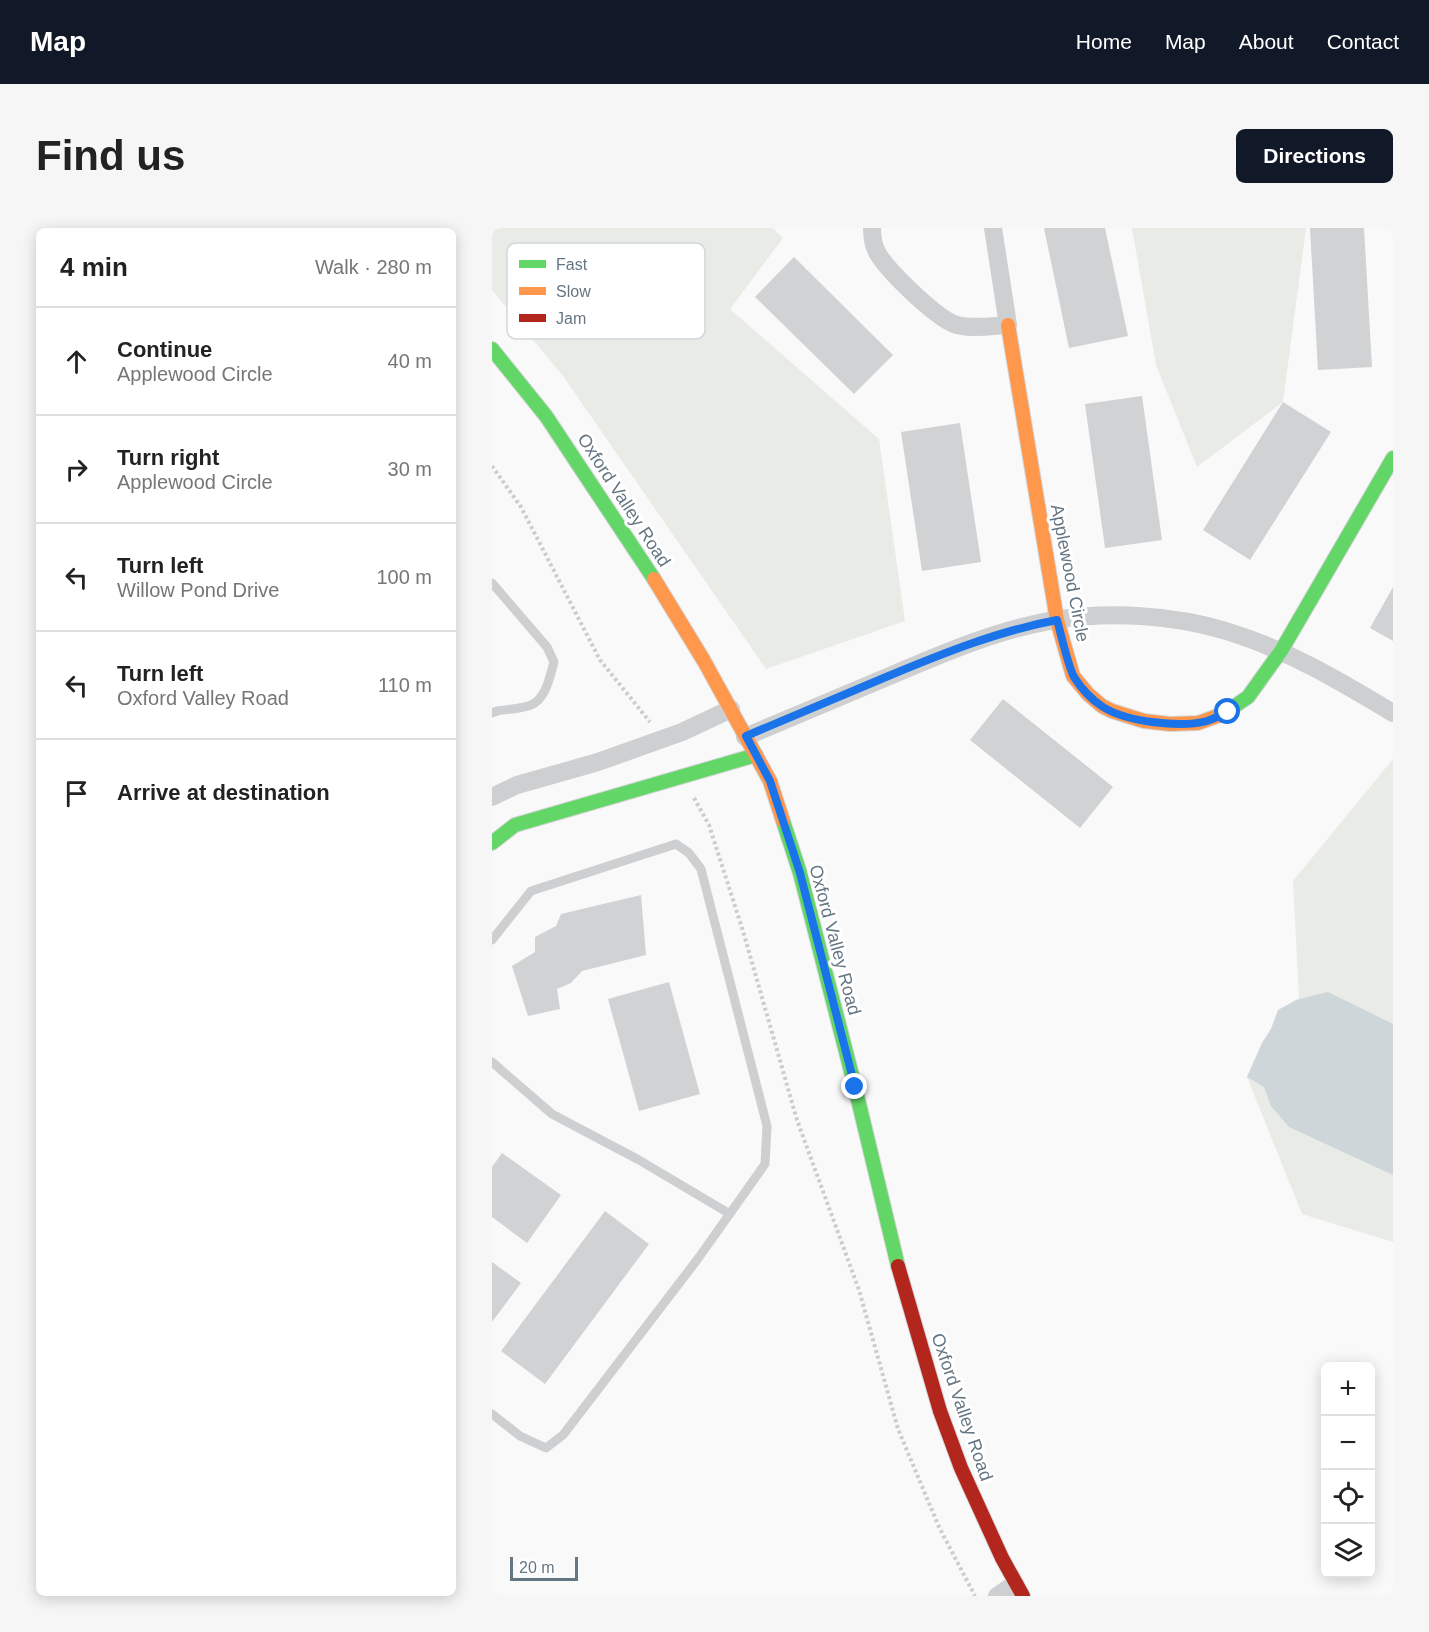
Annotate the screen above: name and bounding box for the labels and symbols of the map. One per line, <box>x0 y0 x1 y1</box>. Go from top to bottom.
legend <box>507 243 705 339</box>
text: Fast <box>556 256 588 273</box>
text: Slow <box>556 283 591 300</box>
text: Jam <box>556 310 586 327</box>
street label: Oxford Valley Road <box>573 430 675 570</box>
street label: Applewood Circle <box>1047 502 1093 644</box>
route start <box>1214 698 1240 724</box>
street label: Oxford Valley Road <box>805 863 865 1017</box>
route end <box>841 1073 867 1099</box>
street label: Oxford Valley Road <box>927 1331 997 1483</box>
scale bar <box>510 1554 578 1582</box>

